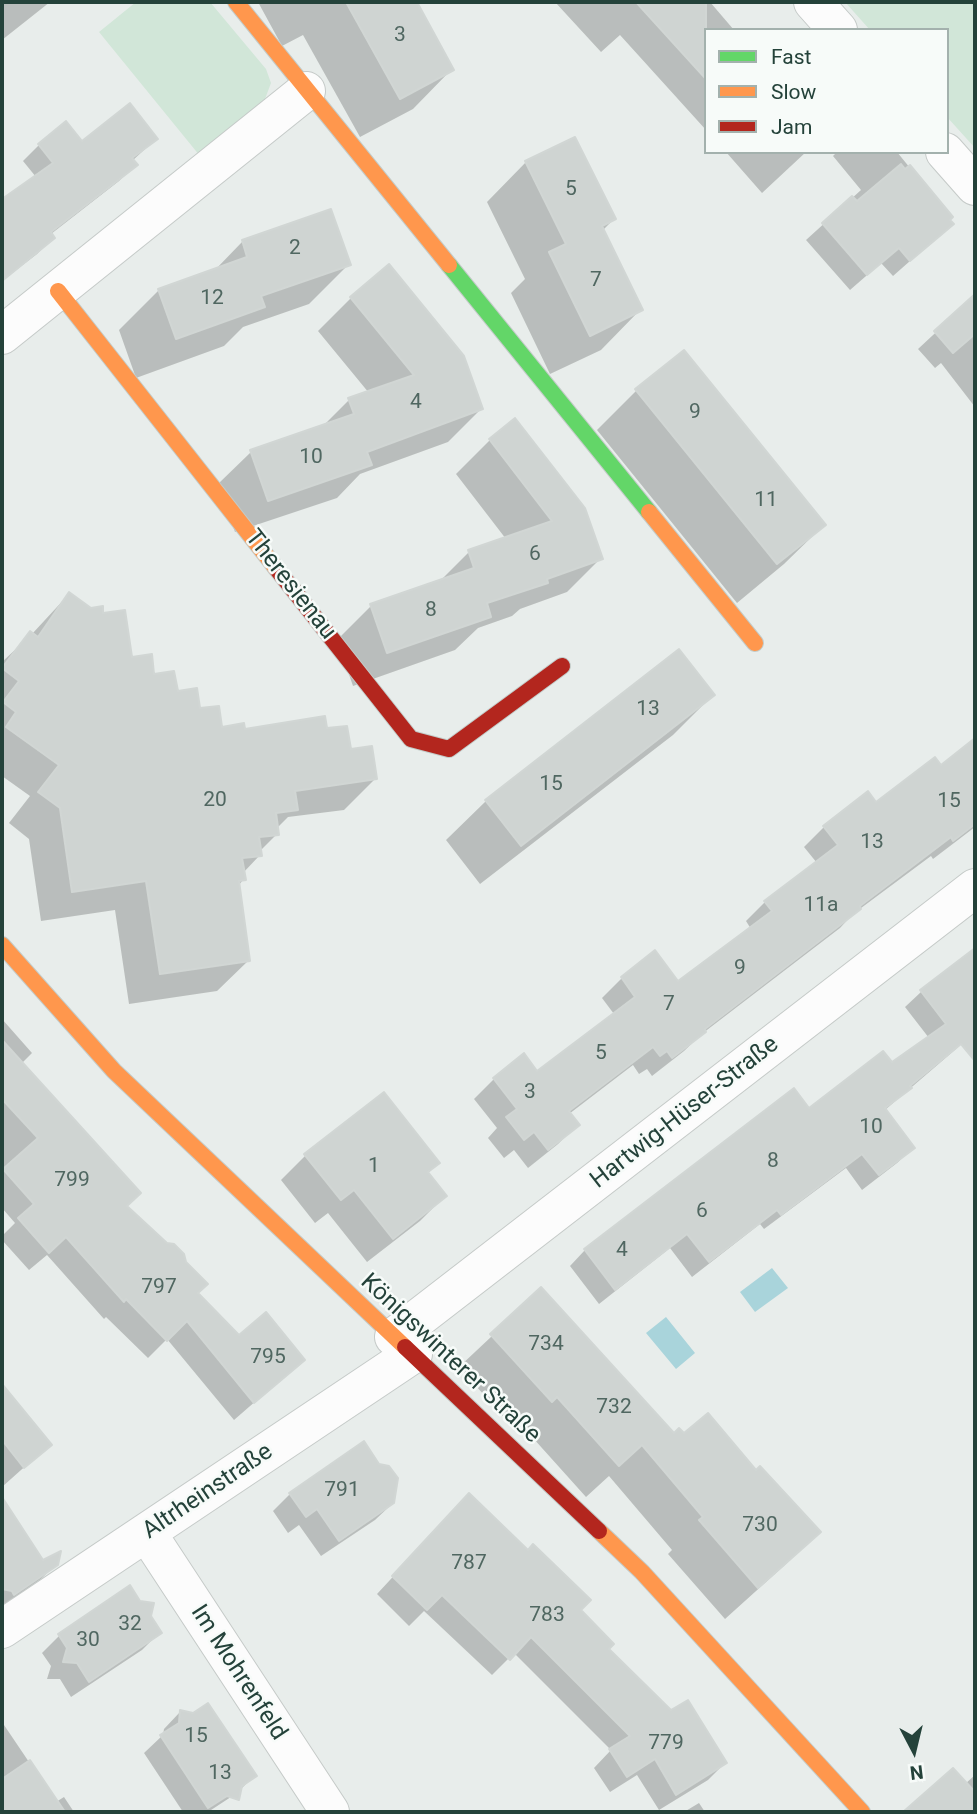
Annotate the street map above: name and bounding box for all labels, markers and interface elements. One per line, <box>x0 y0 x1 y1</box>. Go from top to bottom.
house number: 3 <box>394 23 406 49</box>
legend <box>704 28 949 154</box>
text: Fast <box>771 45 811 69</box>
text: Slow <box>771 80 816 104</box>
text: Jam <box>771 115 812 139</box>
house number: 5 <box>565 177 577 203</box>
house number: 2 <box>289 236 301 262</box>
house number: 7 <box>590 268 602 294</box>
house number: 12 <box>200 286 224 312</box>
house number: 4 <box>410 390 422 416</box>
house number: 9 <box>689 400 701 426</box>
house number: 10 <box>299 445 323 471</box>
house number: 11 <box>754 488 778 514</box>
street label: Theresienau <box>238 524 342 646</box>
house number: 6 <box>529 542 541 568</box>
house number: 8 <box>425 598 437 624</box>
house number: 13 <box>636 697 660 723</box>
house number: 15 <box>539 772 563 798</box>
house number: 20 <box>203 788 227 814</box>
house number: 15 <box>937 789 961 815</box>
house number: 13 <box>860 830 884 856</box>
house number: 11a <box>803 893 839 919</box>
house number: 9 <box>734 956 746 982</box>
house number: 7 <box>663 992 675 1018</box>
street label: Hartwig-Hüser-Straße <box>585 1031 785 1195</box>
house number: 5 <box>595 1041 607 1067</box>
house number: 3 <box>524 1080 536 1106</box>
house number: 10 <box>859 1115 883 1141</box>
house number: 8 <box>767 1149 779 1175</box>
house number: 1 <box>368 1154 380 1180</box>
house number: 799 <box>54 1168 90 1194</box>
house number: 6 <box>696 1199 708 1225</box>
house number: 4 <box>616 1238 628 1264</box>
street label: Königswinterer Straße <box>354 1268 546 1450</box>
house number: 797 <box>141 1275 177 1301</box>
house number: 734 <box>528 1332 564 1358</box>
house number: 795 <box>250 1345 286 1371</box>
house number: 732 <box>596 1395 632 1421</box>
street label: Altrheinstraße <box>138 1438 278 1546</box>
house number: 791 <box>324 1478 360 1504</box>
house number: 730 <box>742 1513 778 1539</box>
house number: 787 <box>451 1551 487 1577</box>
street label: Im Mohrenfeld <box>184 1600 292 1746</box>
house number: 783 <box>529 1603 565 1629</box>
house number: 32 <box>118 1612 142 1638</box>
house number: 30 <box>76 1628 100 1654</box>
north arrow <box>879 1716 949 1786</box>
house number: 15 <box>184 1724 208 1750</box>
house number: 779 <box>648 1731 684 1757</box>
text: N <box>909 1760 925 1785</box>
house number: 13 <box>208 1761 232 1787</box>

